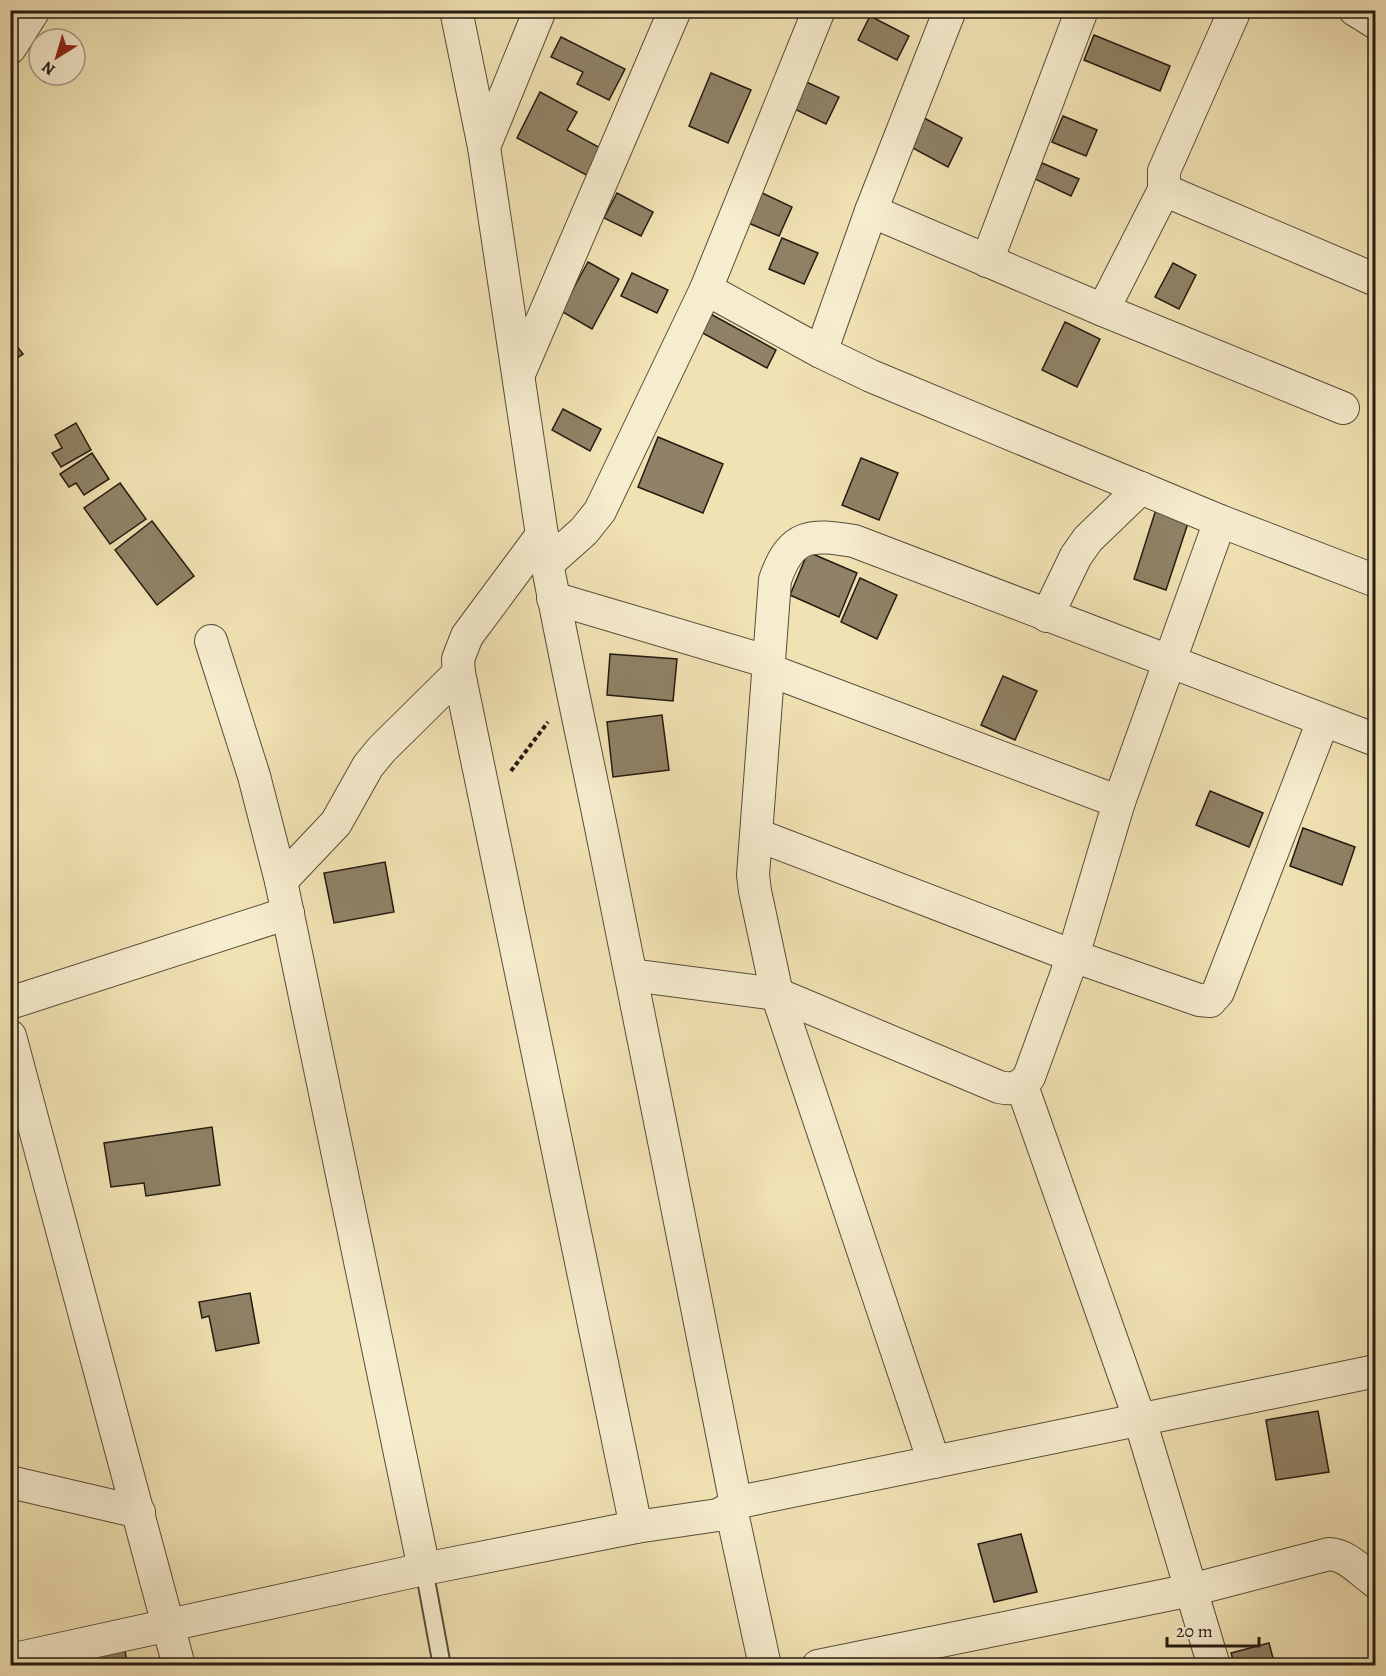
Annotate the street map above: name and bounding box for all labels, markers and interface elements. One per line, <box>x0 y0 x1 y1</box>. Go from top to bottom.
north arrow <box>27 27 87 87</box>
text: N <box>37 56 60 80</box>
scale bar <box>1167 1610 1258 1648</box>
text: 20 m <box>1176 1619 1213 1643</box>

